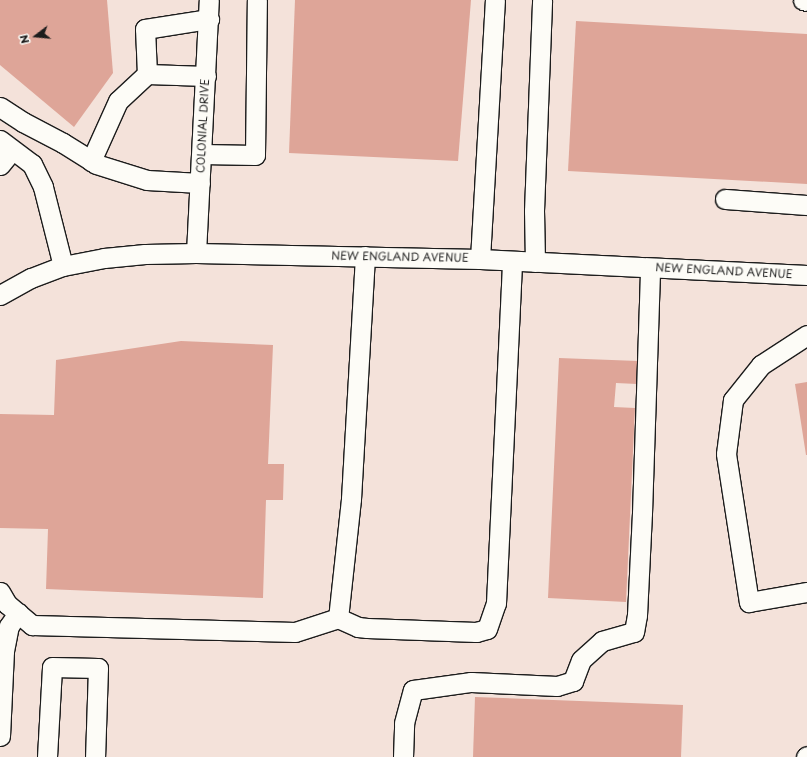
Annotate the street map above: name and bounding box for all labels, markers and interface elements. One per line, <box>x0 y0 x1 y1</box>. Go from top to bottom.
north arrow <box>16 16 56 56</box>
text: N <box>15 33 33 46</box>
street label: COLONIAL DRIVE <box>194 78 212 174</box>
street label: NEW ENGLAND AVENUE <box>332 249 468 265</box>
street label: NEW ENGLAND AVENUE <box>656 261 792 281</box>

